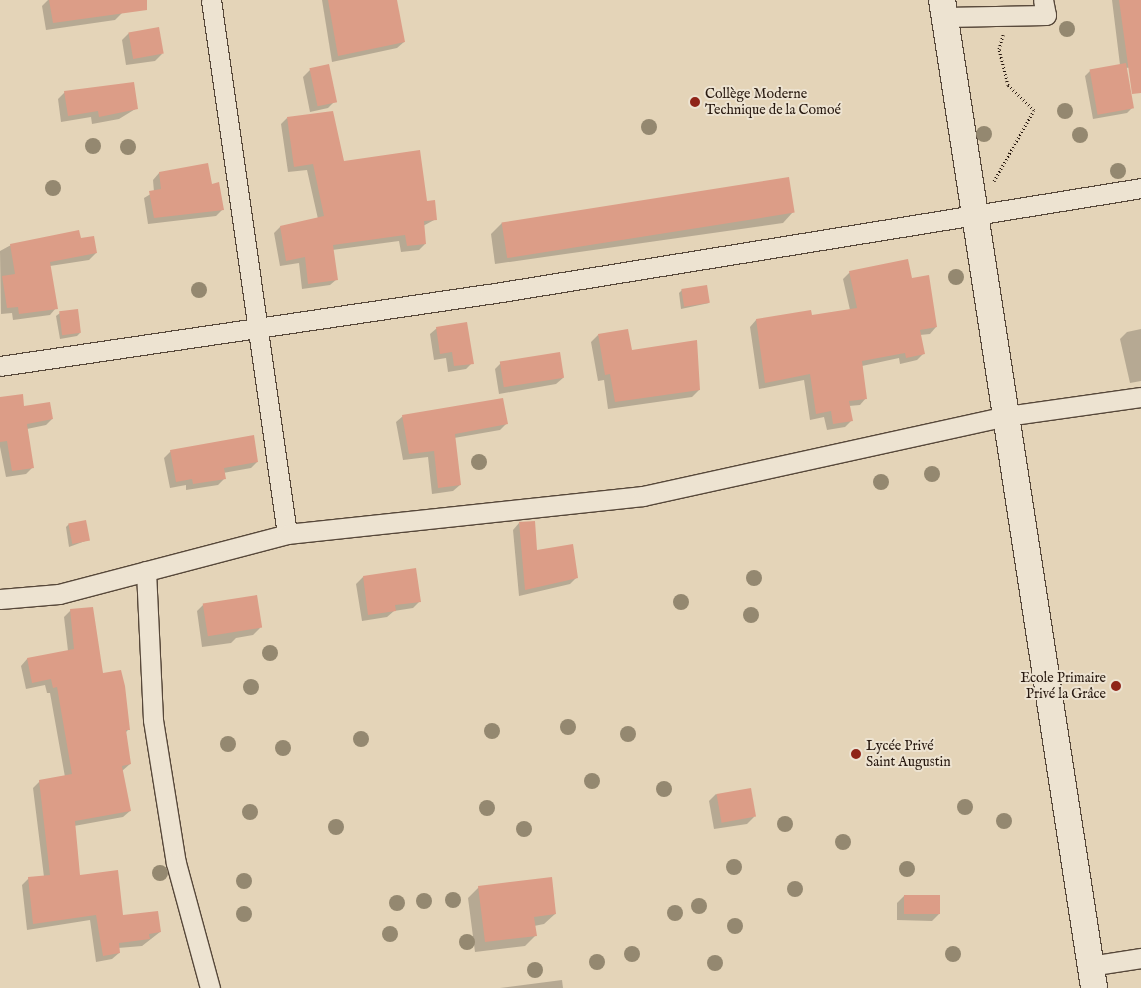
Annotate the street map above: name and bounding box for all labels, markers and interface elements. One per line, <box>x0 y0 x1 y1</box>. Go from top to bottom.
place label: Collège Moderne Technique de la Comoé <box>705 86 841 118</box>
marker: Collège Moderne Technique de la Comoé <box>689 96 701 108</box>
place label: Ecole Primaire Privé la Grâce <box>1020 670 1106 702</box>
marker: Ecole Primaire Privé la Grâce <box>1110 680 1122 692</box>
place label: Lycée Privé Saint Augustin <box>866 738 951 770</box>
marker: Lycée Privé Saint Augustin <box>850 748 862 760</box>

